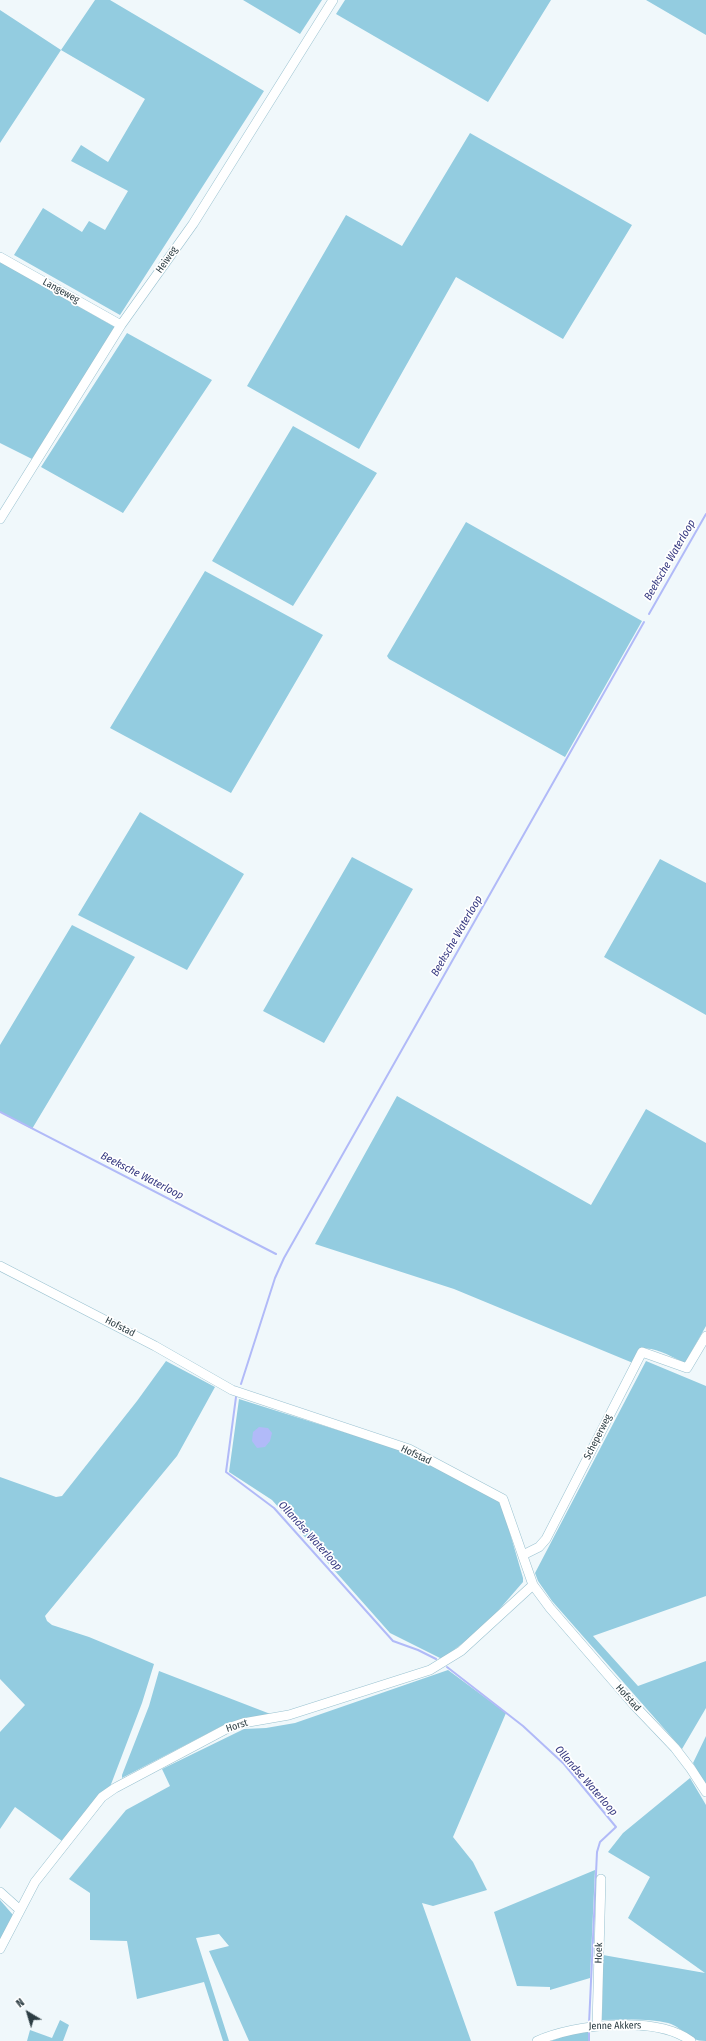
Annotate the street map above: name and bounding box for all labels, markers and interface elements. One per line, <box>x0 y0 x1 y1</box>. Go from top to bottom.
street label: Heiweg <box>154 244 180 276</box>
street label: Langeweg <box>41 276 81 306</box>
water label: Beeksche Waterloop <box>642 517 698 603</box>
water label: Beeksche Waterloop <box>429 893 485 979</box>
water label: Beeksche Waterloop <box>98 1149 186 1203</box>
street label: Hofstad <box>103 1314 137 1340</box>
street label: Scheperweg <box>581 1412 615 1462</box>
street label: Hofstad <box>399 1443 433 1467</box>
water label: Ollandse Waterloop <box>275 1499 345 1573</box>
street label: Hofstad <box>613 1682 643 1714</box>
street label: Horst <box>225 1717 249 1735</box>
water label: Ollandse Waterloop <box>552 1743 620 1819</box>
street label: Hoek <box>593 1942 605 1964</box>
north arrow <box>8 1993 48 2033</box>
text: N <box>14 1996 27 2010</box>
street label: Jenne Akkers <box>589 2020 641 2032</box>

